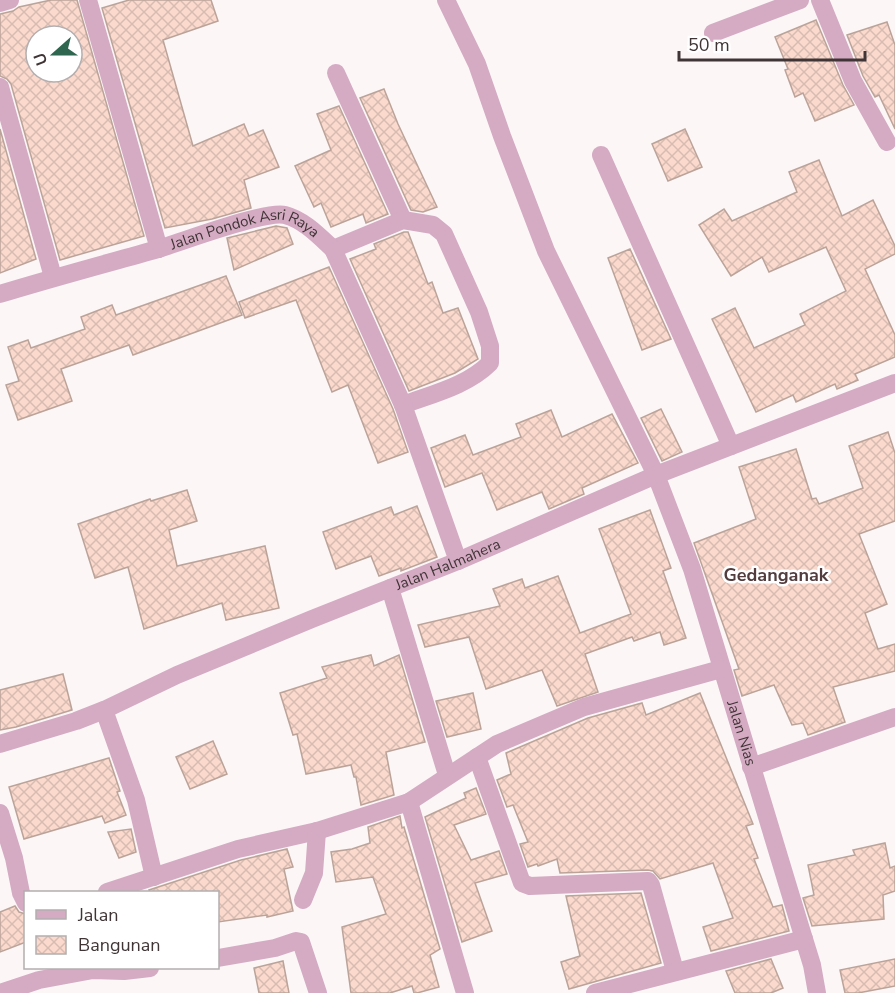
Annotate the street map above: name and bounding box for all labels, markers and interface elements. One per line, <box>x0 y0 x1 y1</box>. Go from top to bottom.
north arrow <box>24 24 84 84</box>
scale bar <box>679 24 865 62</box>
text: 50 m <box>688 33 730 57</box>
text: U <box>29 50 53 68</box>
street label: Jalan Pondok Asri Raya <box>167 204 324 255</box>
street label: Jalan Halmahera <box>391 534 504 595</box>
district label: Gedanganak <box>724 563 829 587</box>
street label: Jalan Nias <box>722 697 761 768</box>
legend <box>24 891 219 969</box>
text: Jalan <box>77 903 118 927</box>
text: Bangunan <box>78 933 161 957</box>

